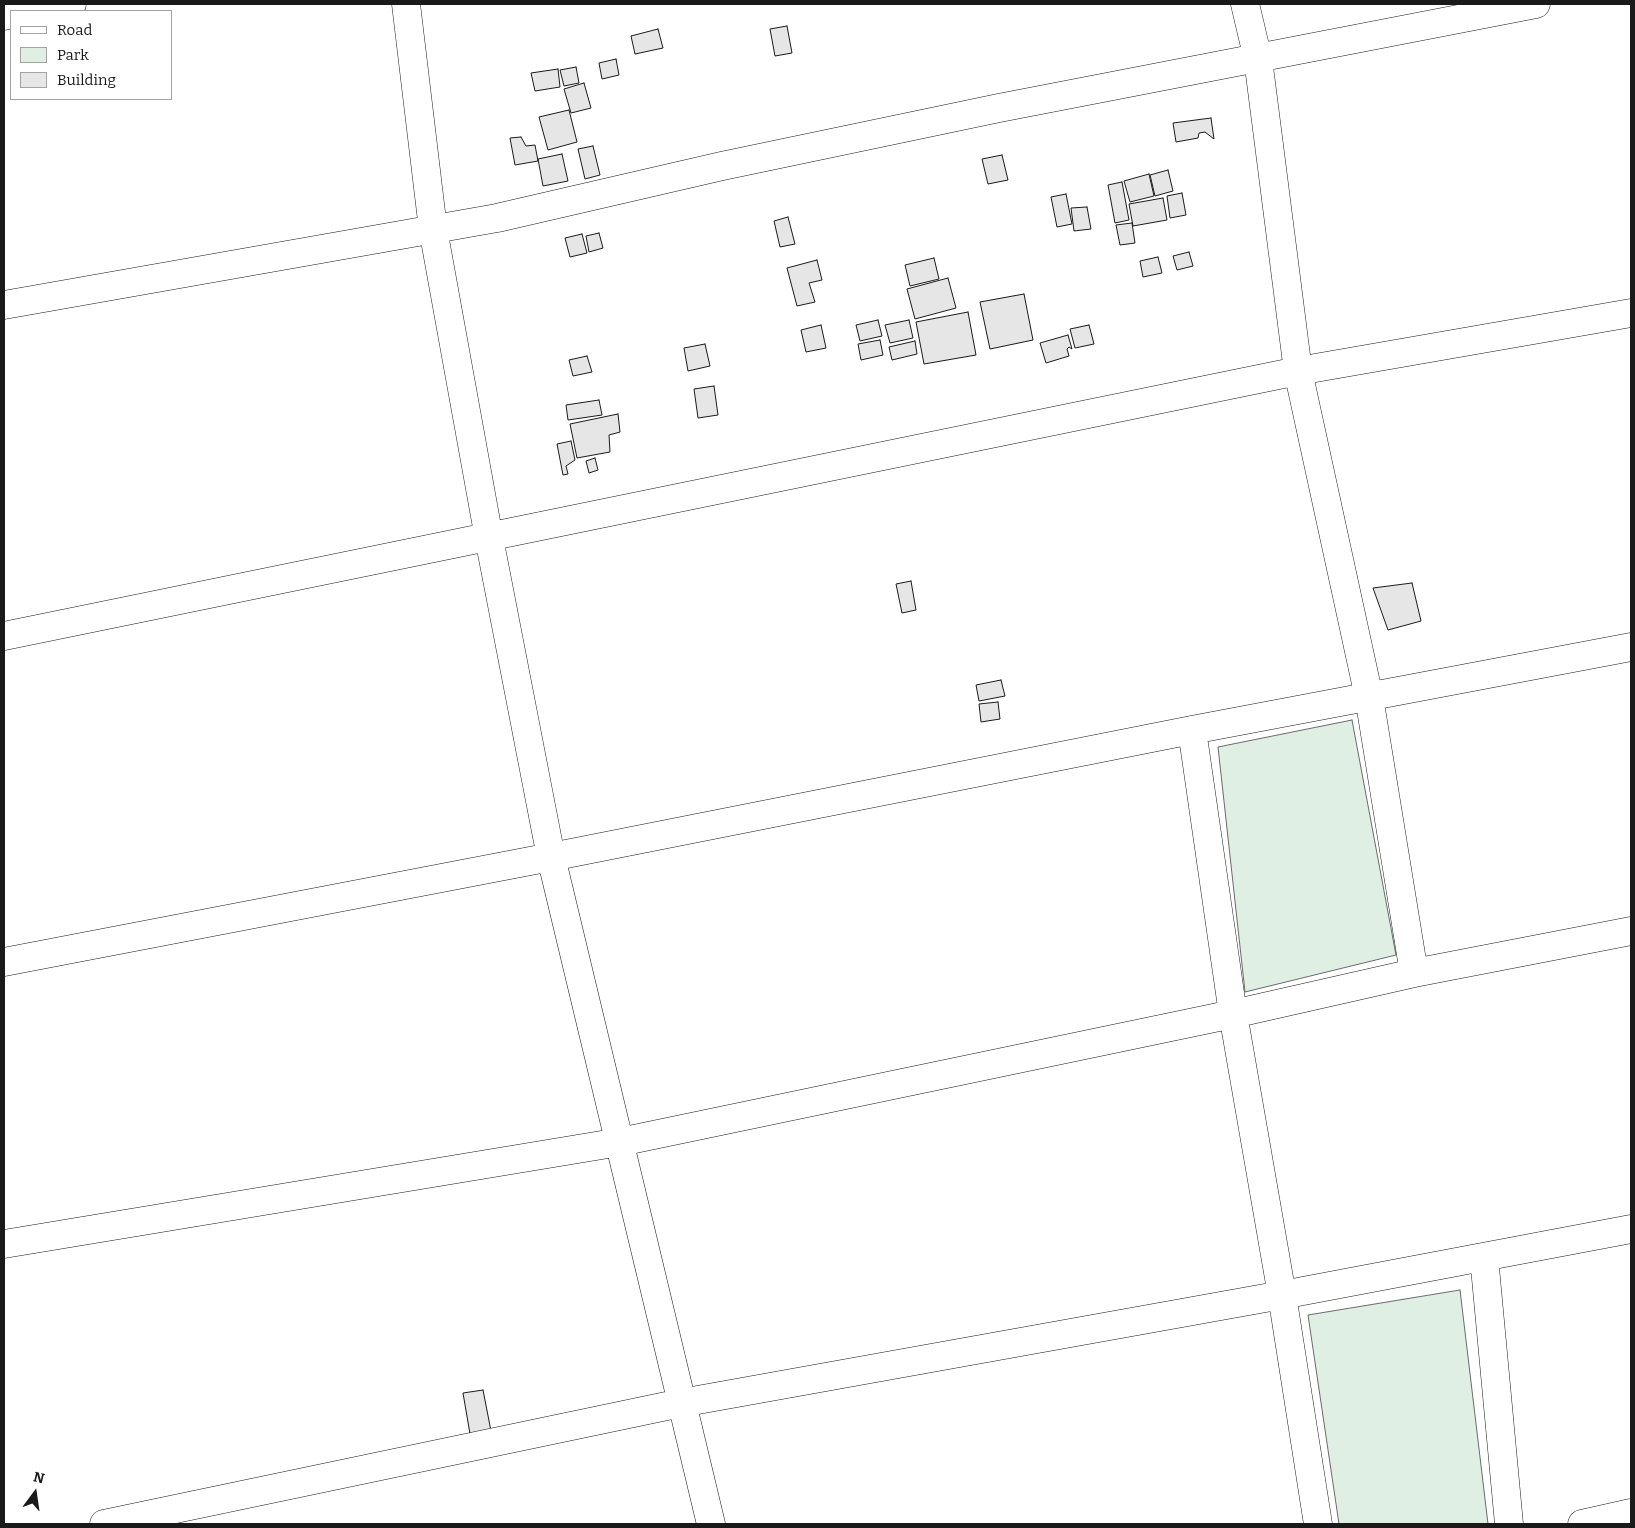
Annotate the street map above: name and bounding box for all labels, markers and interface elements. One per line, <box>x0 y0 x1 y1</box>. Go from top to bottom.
legend <box>10 10 172 100</box>
text: Road <box>57 21 92 39</box>
text: Park <box>57 46 89 64</box>
text: Building <box>57 71 116 89</box>
north arrow <box>10 1468 60 1518</box>
text: N <box>31 1468 46 1488</box>

